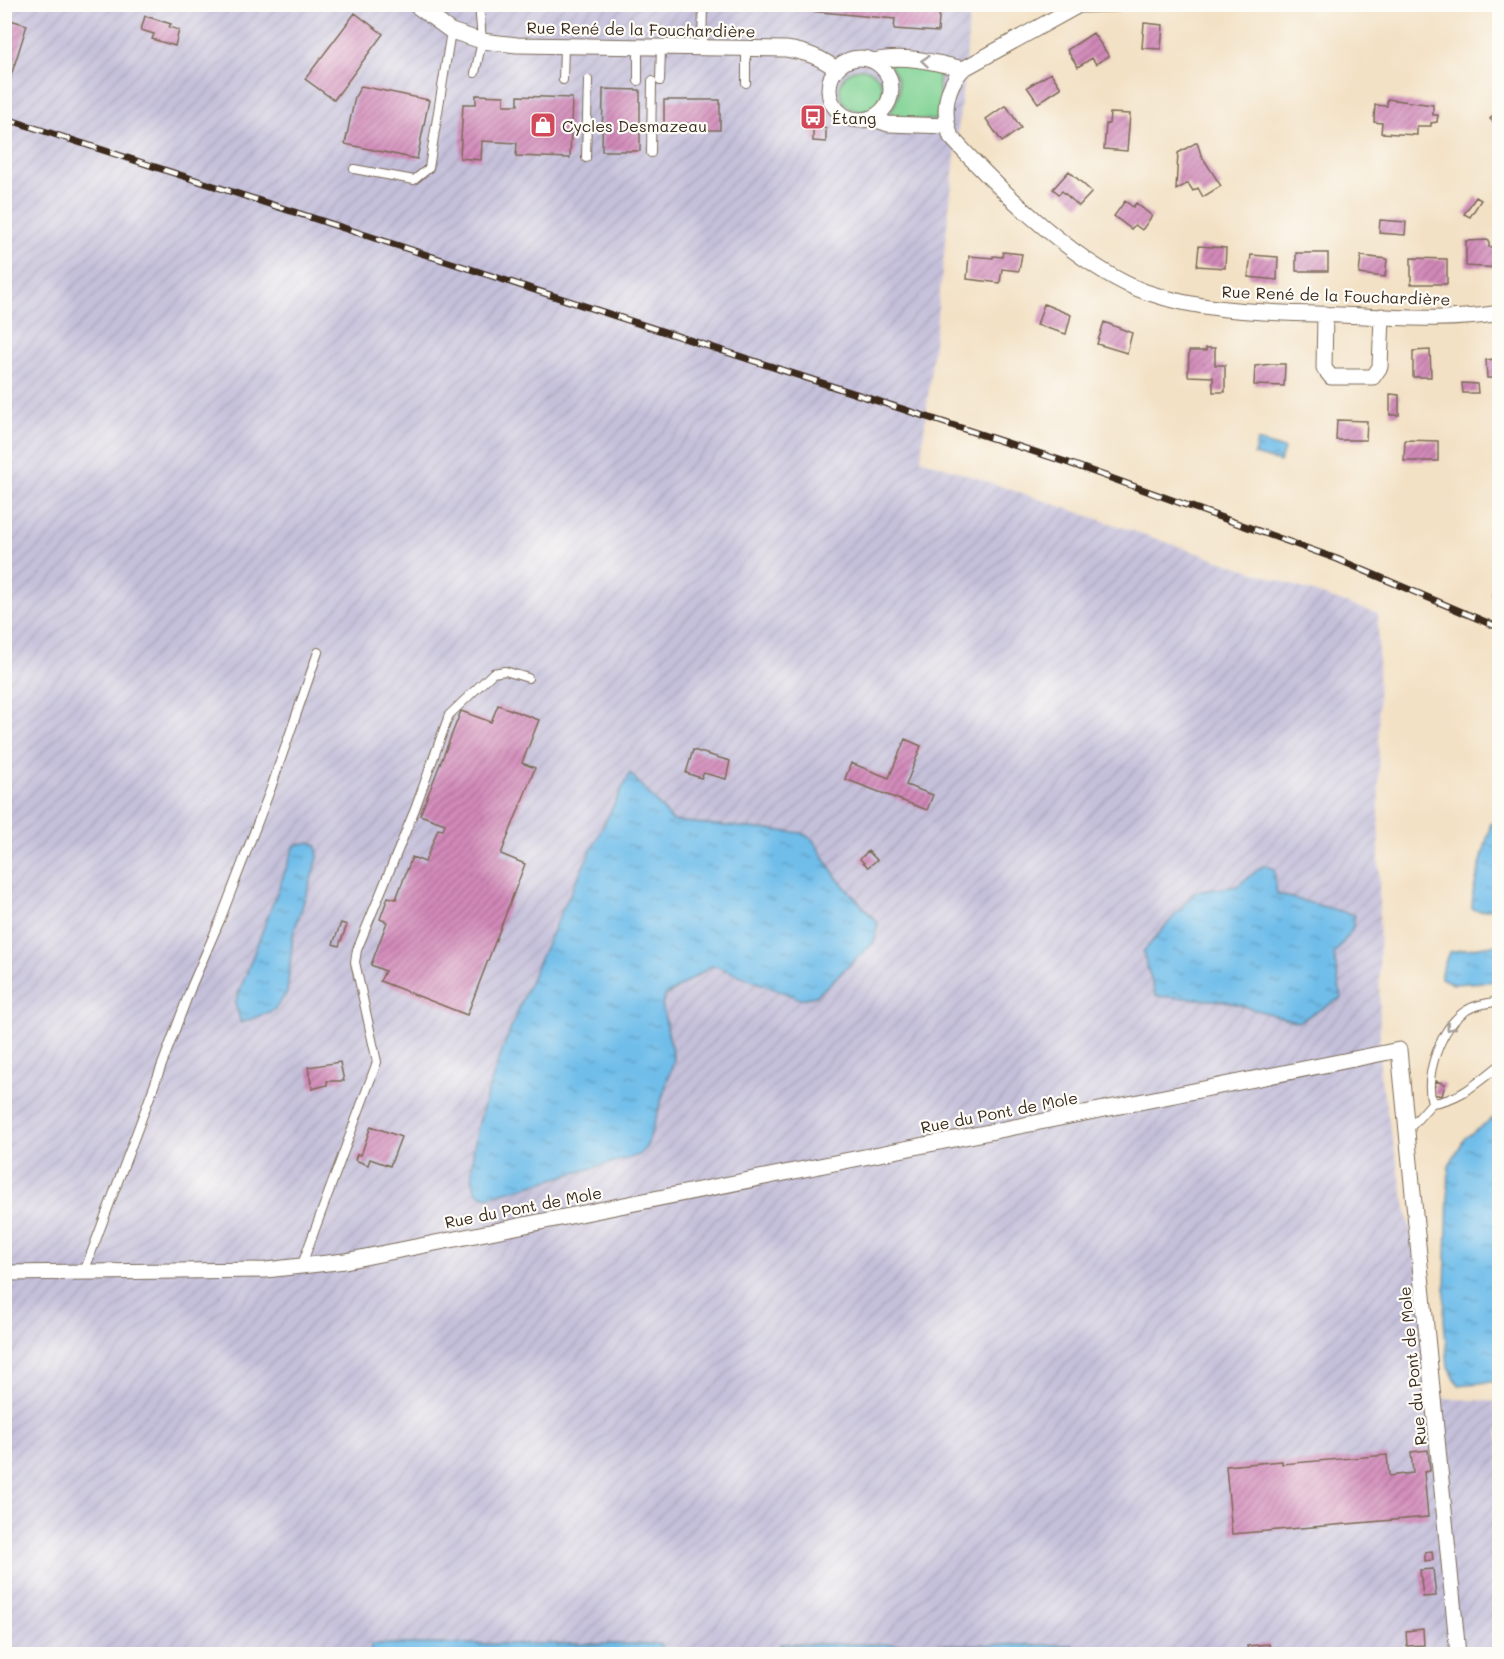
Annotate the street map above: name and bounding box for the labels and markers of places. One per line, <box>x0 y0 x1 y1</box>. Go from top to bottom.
bus stop icon: Étang <box>798 102 828 132</box>
place label: Étang <box>832 107 876 128</box>
shop icon: Cycles Desmazeau <box>528 110 558 140</box>
place label: Cycles Desmazeau <box>562 115 707 136</box>

